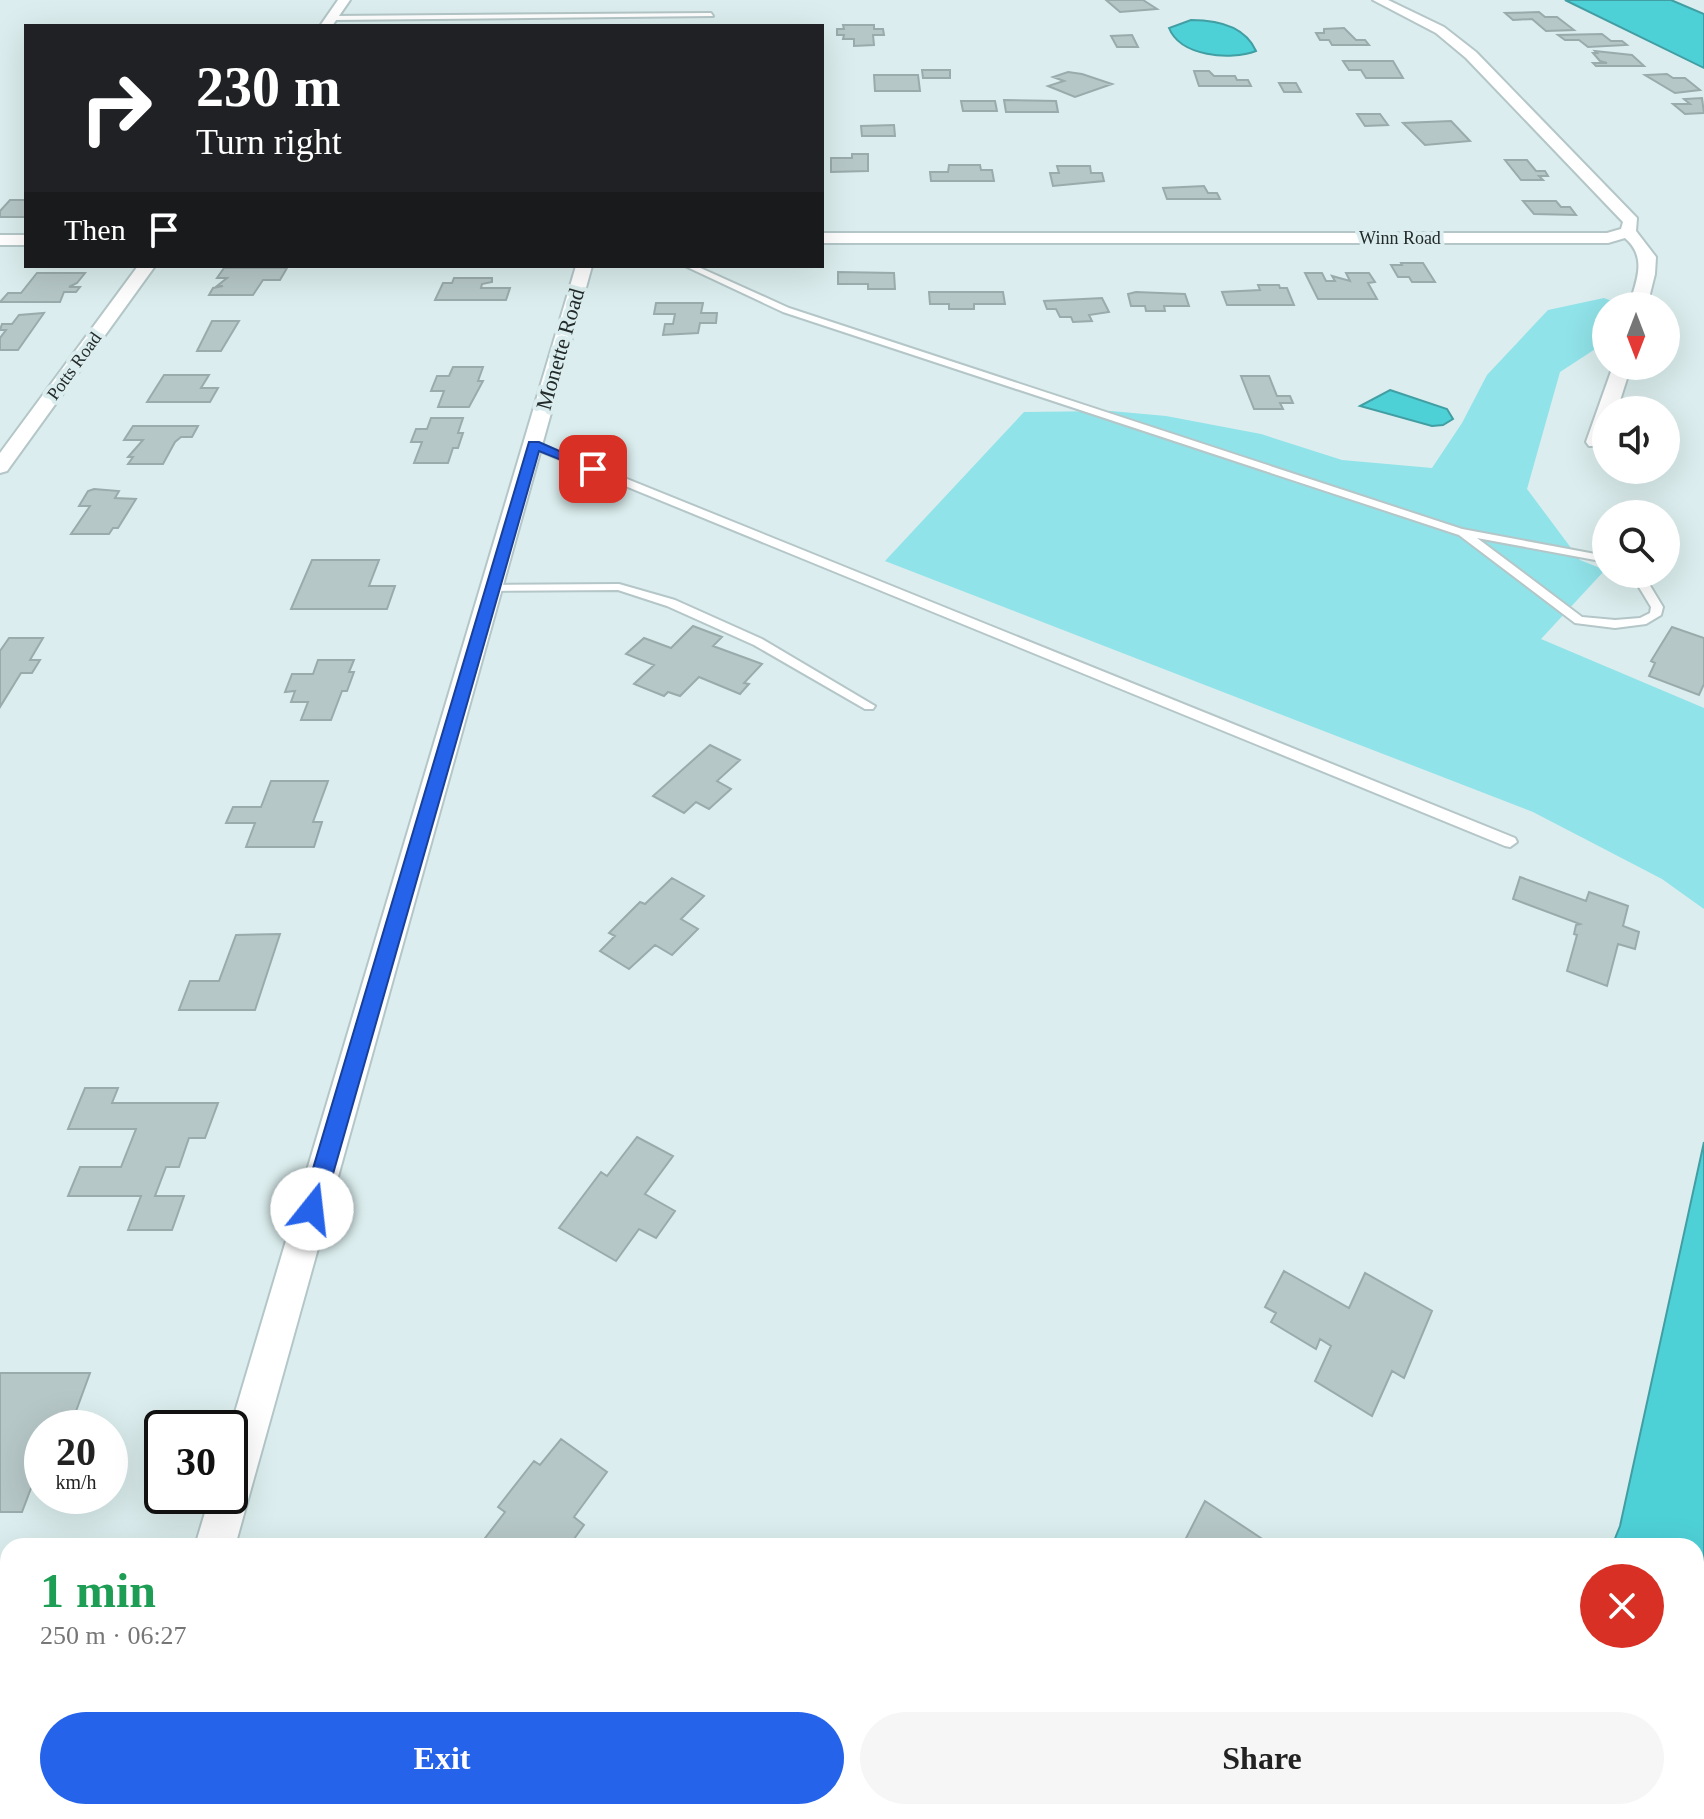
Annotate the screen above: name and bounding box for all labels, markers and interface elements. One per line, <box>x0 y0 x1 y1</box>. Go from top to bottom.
icon: right <box>64 56 168 160</box>
text: 230 m <box>196 56 341 118</box>
text: Turn right <box>196 122 342 162</box>
icon: arrive <box>142 208 186 252</box>
text: Then <box>64 213 126 246</box>
street label: Winn Road <box>1359 228 1441 248</box>
street label: Monette Road <box>531 285 589 413</box>
north arrow <box>1592 292 1680 380</box>
map controls <box>1592 292 1680 588</box>
street label: Potts Road <box>43 328 105 404</box>
button: sound <box>1592 396 1680 484</box>
pin <box>559 435 627 503</box>
icon: arrive <box>571 447 615 491</box>
button: search <box>1592 500 1680 588</box>
position arrow <box>270 1167 354 1251</box>
speed limit sign: 30 <box>144 1410 248 1514</box>
text: 20 <box>56 1429 96 1474</box>
text: km/h <box>55 1471 97 1493</box>
text: 1 min <box>40 1564 156 1617</box>
button: close <box>1580 1564 1664 1648</box>
text: 250 m · 06:27 <box>40 1621 187 1650</box>
button: Exit <box>40 1712 844 1804</box>
button: Share <box>860 1712 1664 1804</box>

